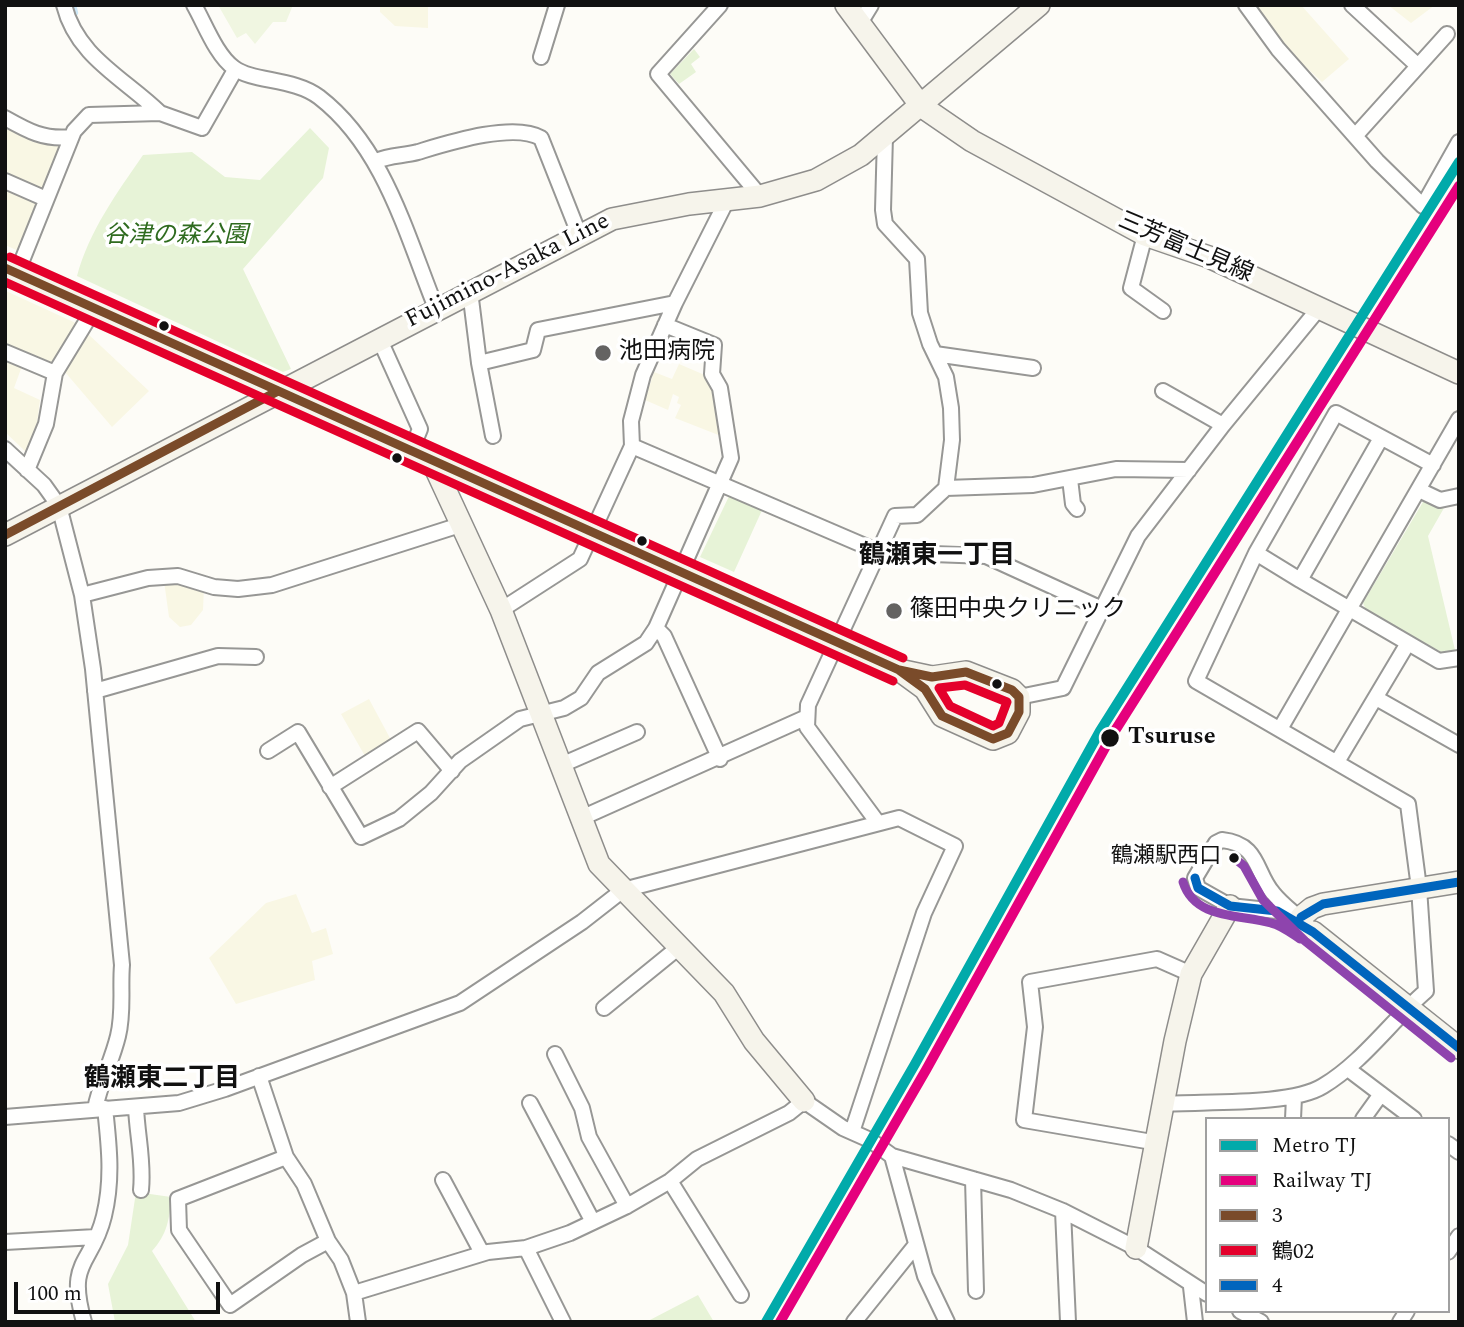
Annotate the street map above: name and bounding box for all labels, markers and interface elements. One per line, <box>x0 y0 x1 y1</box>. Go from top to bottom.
street label: Fujimino-Asaka Line <box>401 208 615 336</box>
street label: 三芳富士見線 <box>1113 208 1257 290</box>
park label: 谷津の森公園 <box>104 223 248 251</box>
unlabelled marker <box>157 319 171 333</box>
place label: 池田病院 <box>619 339 715 367</box>
marker: 池田病院 <box>593 343 613 363</box>
unlabelled marker <box>390 451 404 465</box>
unlabelled marker <box>635 534 649 548</box>
district label: 鶴瀬東一丁目 <box>859 542 1015 574</box>
place label: 篠田中央クリニック <box>910 597 1126 625</box>
marker: 篠田中央クリニック <box>884 601 904 621</box>
unlabelled marker <box>990 677 1004 691</box>
place label: Tsuruse <box>1128 724 1216 752</box>
marker: Tsuruse <box>1099 727 1121 749</box>
place label: 鶴瀬駅西口 <box>1111 845 1221 871</box>
marker: 鶴瀬駅西口 <box>1227 851 1241 865</box>
district label: 鶴瀬東二丁目 <box>84 1065 240 1097</box>
legend <box>1205 1117 1450 1313</box>
text: Metro TJ <box>1272 1130 1357 1162</box>
text: Railway TJ <box>1272 1165 1373 1197</box>
text: 3 <box>1272 1200 1283 1232</box>
text: 鶴02 <box>1272 1236 1314 1268</box>
scale bar <box>18 1268 224 1312</box>
text: 4 <box>1272 1270 1283 1302</box>
text: 100 m <box>27 1278 82 1310</box>

